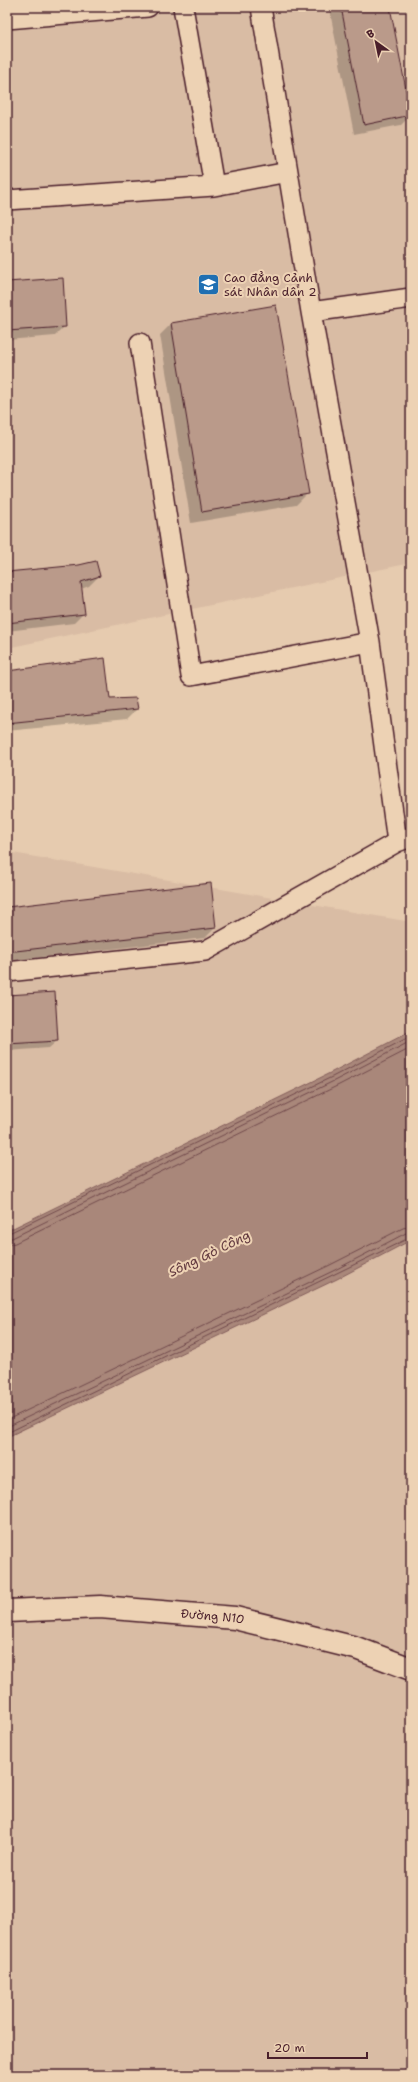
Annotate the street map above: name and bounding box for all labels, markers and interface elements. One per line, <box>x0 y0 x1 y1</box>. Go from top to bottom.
north arrow <box>356 22 396 62</box>
text: B <box>364 26 378 42</box>
place label: Cao đẳng Cảnh sát Nhân dân 2 <box>224 270 317 300</box>
school or university icon: Cao đẳng Cảnh sát Nhân dân 2 <box>196 272 222 298</box>
water label: Sông Gò Công <box>165 1226 253 1281</box>
street label: Đường N10 <box>180 1606 246 1628</box>
scale bar <box>268 2034 367 2060</box>
text: 20 m <box>274 2040 305 2056</box>

